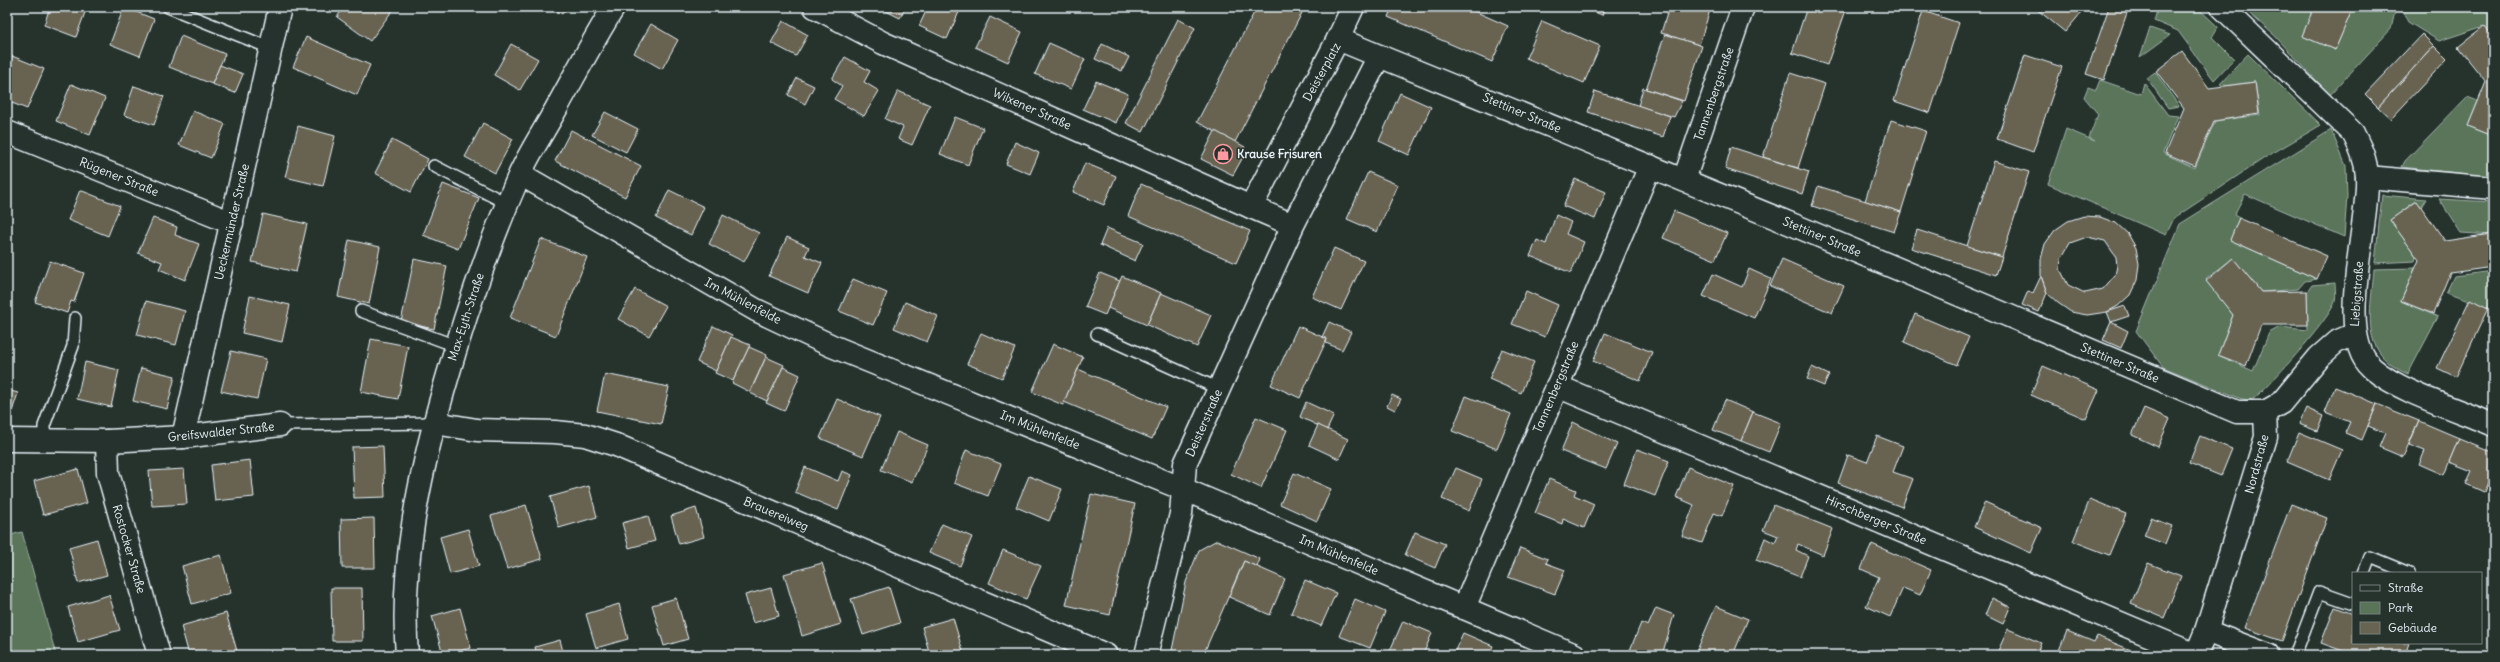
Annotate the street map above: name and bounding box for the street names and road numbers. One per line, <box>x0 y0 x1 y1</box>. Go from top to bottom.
street label: Deisterplatz <box>1299 40 1344 104</box>
street label: Tannenbergstraße <box>1690 45 1737 143</box>
street label: Wilxener Straße <box>991 84 1074 133</box>
street label: Stettiner Straße <box>1481 89 1564 136</box>
street label: Rügener Straße <box>77 154 161 199</box>
street label: Ueckermünder Straße <box>211 162 252 281</box>
street label: Stettiner Straße <box>1781 213 1864 260</box>
street label: Liebigstraße <box>2347 261 2366 327</box>
street label: Max-Eyth-Straße <box>444 271 487 363</box>
street label: Im Mühlenfelde <box>702 274 784 327</box>
street label: Tannenbergstraße <box>1529 339 1582 435</box>
street label: Stettiner Straße <box>2079 339 2162 386</box>
street label: Deisterstraße <box>1182 387 1225 459</box>
street label: Im Mühlenfelde <box>998 407 1082 452</box>
street label: Greifswalder Straße <box>167 418 275 445</box>
street label: Nordstraße <box>2241 433 2272 495</box>
street label: Hirschberger Straße <box>1823 491 1929 548</box>
street label: Brauereiweg <box>741 493 811 534</box>
street label: Rostocker Straße <box>110 503 149 595</box>
street label: Im Mühlenfelde <box>1297 531 1381 578</box>

